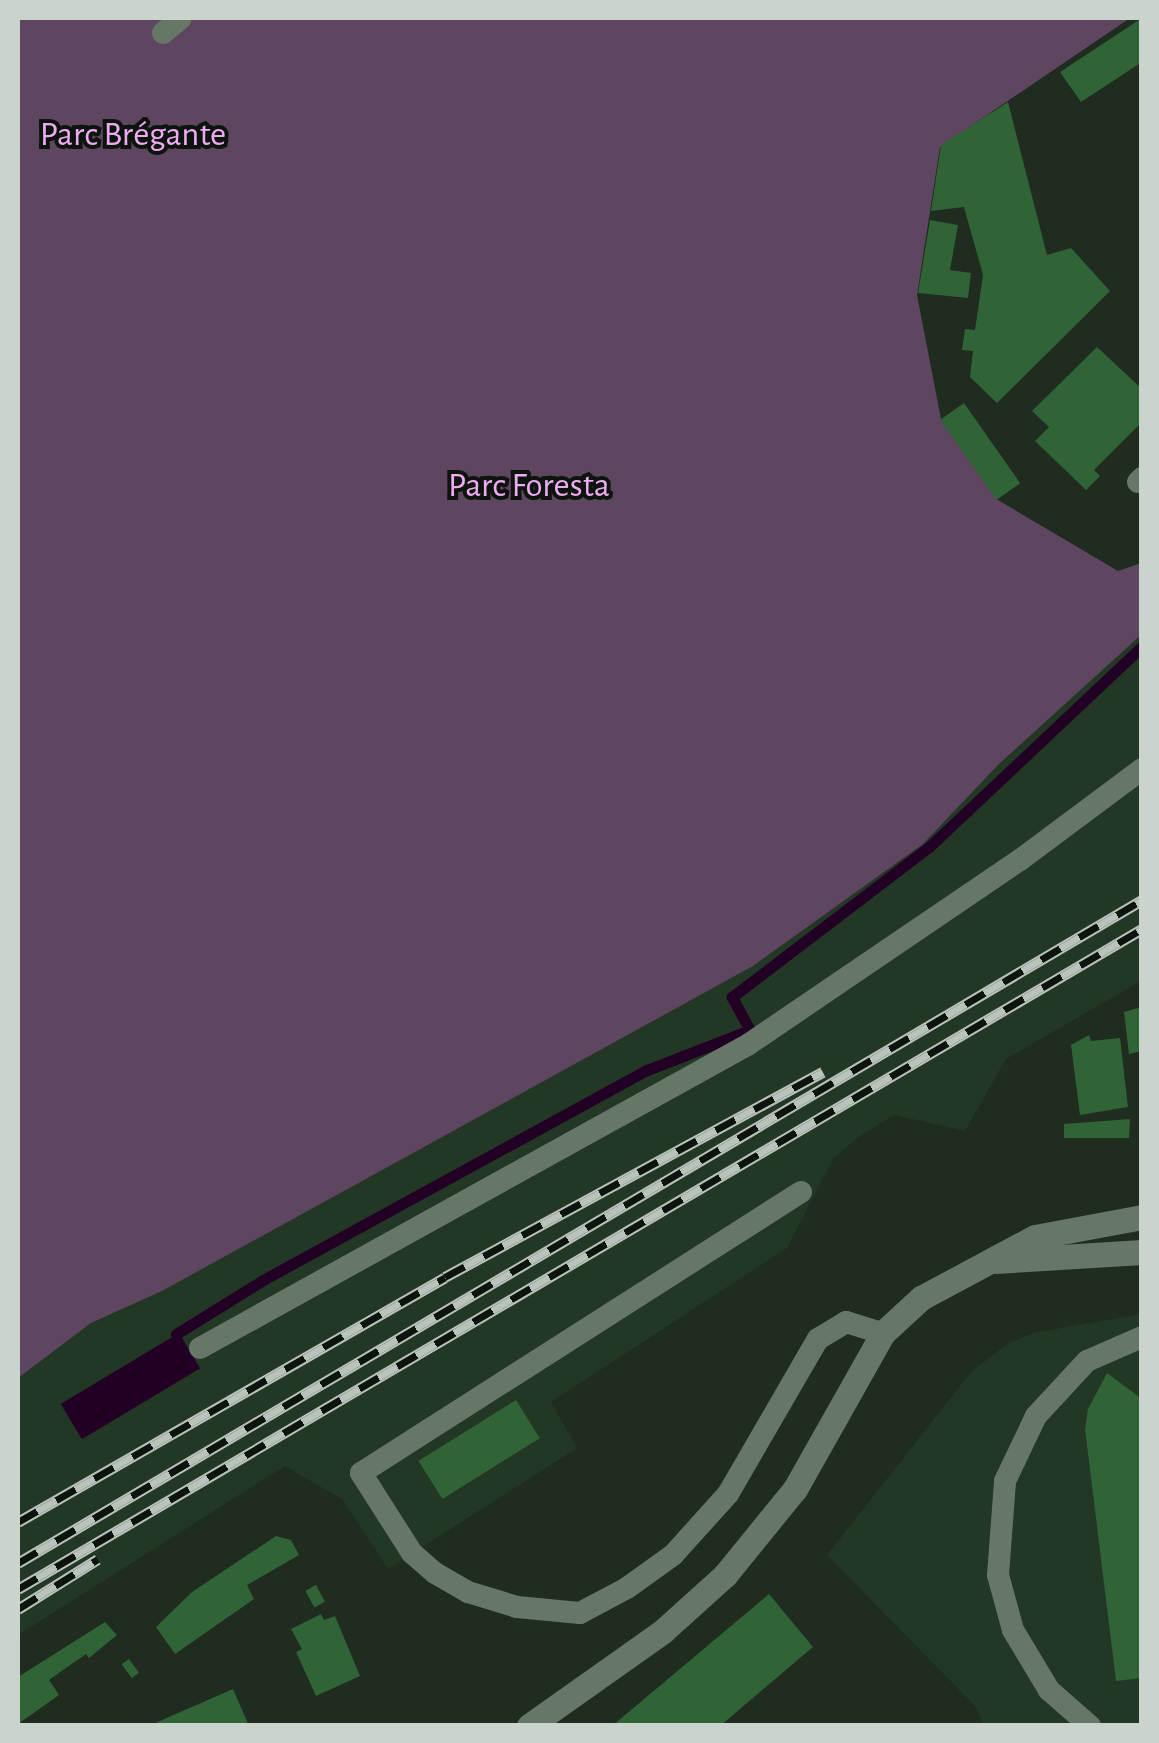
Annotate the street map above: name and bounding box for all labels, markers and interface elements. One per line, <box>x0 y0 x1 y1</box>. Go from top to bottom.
park label: Parc Brégante <box>40 114 226 156</box>
park label: Parc Foresta <box>448 465 610 507</box>

